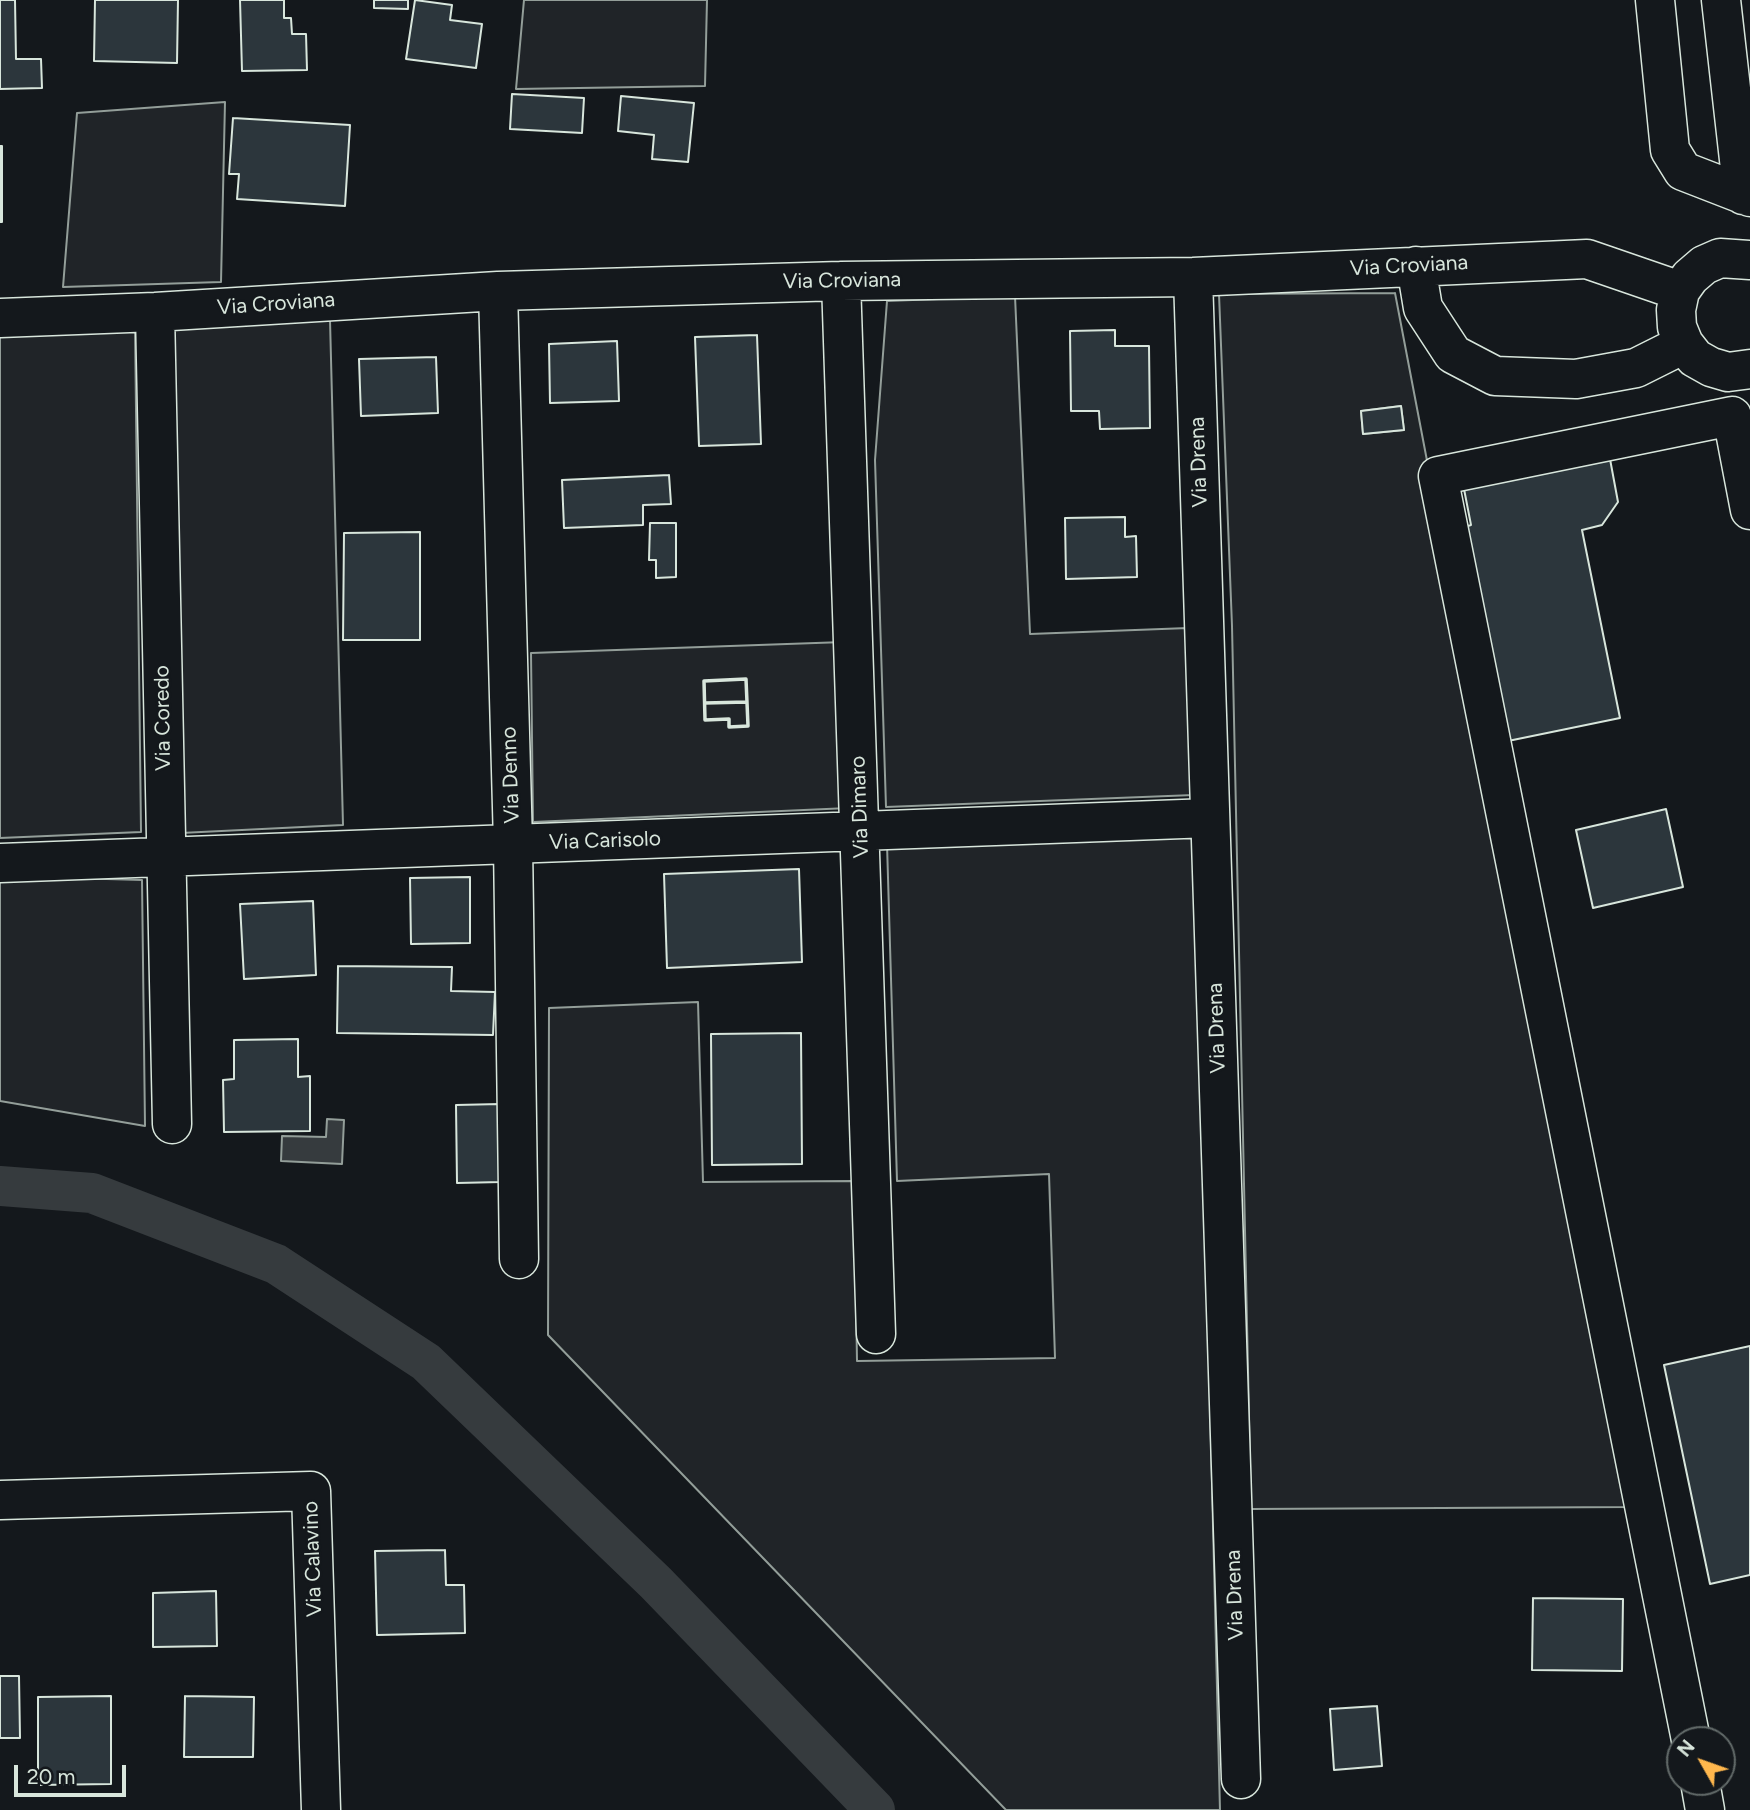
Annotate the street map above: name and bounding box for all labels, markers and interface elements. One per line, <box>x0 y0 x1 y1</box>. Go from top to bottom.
street label: Via Croviana <box>1349 250 1469 282</box>
street label: Via Croviana <box>783 267 901 295</box>
street label: Via Croviana <box>216 287 336 321</box>
street label: Via Drena <box>1185 416 1213 508</box>
street label: Via Coredo <box>149 665 177 771</box>
street label: Via Denno <box>497 726 525 824</box>
street label: Via Dimaro <box>846 755 874 859</box>
street label: Via Carisolo <box>549 826 661 856</box>
street label: Via Drena <box>1203 982 1231 1074</box>
street label: Via Calavino <box>298 1501 328 1617</box>
street label: Via Drena <box>1221 1549 1249 1641</box>
north arrow <box>1666 1726 1736 1796</box>
text: N <box>1673 1735 1700 1761</box>
scale bar <box>18 1750 130 1794</box>
text: 20 m <box>27 1764 75 1789</box>

